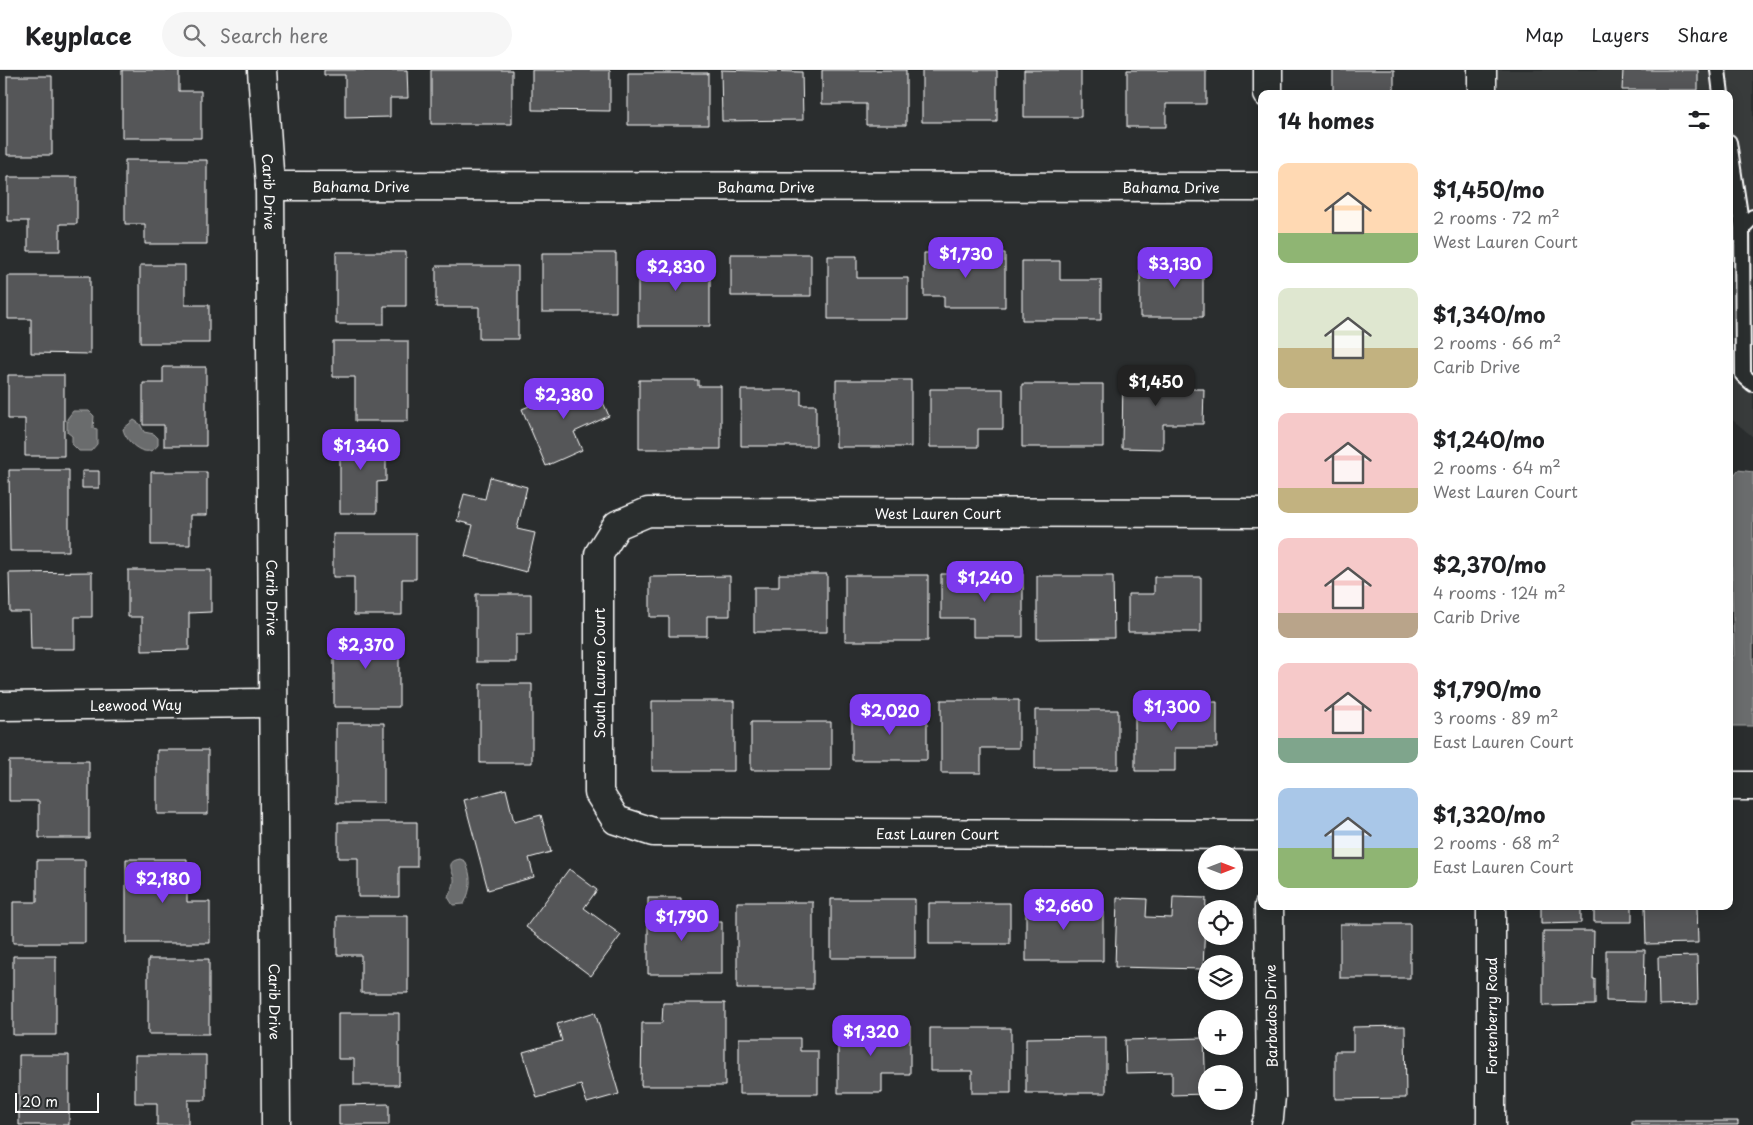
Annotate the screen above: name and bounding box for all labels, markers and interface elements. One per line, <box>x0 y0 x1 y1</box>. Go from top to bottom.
search box <box>162 12 512 57</box>
text: Keyplace <box>25 17 132 53</box>
icon: search <box>180 21 208 49</box>
text: Search here <box>220 21 328 49</box>
text: Map <box>1525 21 1564 48</box>
text: Layers <box>1592 21 1649 48</box>
text: Share <box>1677 21 1728 48</box>
text: 14 homes <box>1278 104 1374 136</box>
icon: filters <box>1685 106 1713 134</box>
street label: Carib Drive <box>257 153 281 230</box>
text: $1,450/mo <box>1433 173 1544 205</box>
street label: Bahama Drive <box>312 176 410 197</box>
street label: Bahama Drive <box>717 176 815 197</box>
street label: Bahama Drive <box>1122 176 1220 197</box>
icon: home <box>1318 183 1378 243</box>
text: 2 rooms · 72 m² <box>1433 205 1560 229</box>
text: West Lauren Court <box>1433 229 1578 253</box>
pin: $1,730 <box>925 236 1007 279</box>
text: $1,730 <box>939 241 993 265</box>
pin: $3,130 <box>1134 246 1216 289</box>
pin: $2,830 <box>635 250 717 292</box>
text: $3,130 <box>1149 251 1201 275</box>
text: $2,830 <box>647 254 705 278</box>
text: $1,340/mo <box>1433 298 1545 330</box>
icon: home <box>1318 308 1378 368</box>
text: 2 rooms · 66 m² <box>1433 330 1561 354</box>
text: Carib Drive <box>1433 354 1520 378</box>
pin: $1,450 <box>1115 364 1197 407</box>
text: $1,450 <box>1129 369 1183 393</box>
pin: $2,380 <box>523 378 605 420</box>
text: $2,380 <box>535 382 593 406</box>
text: $1,240/mo <box>1433 423 1545 455</box>
pin: $1,340 <box>320 428 402 471</box>
text: $1,340 <box>333 433 389 457</box>
icon: home <box>1318 433 1378 493</box>
text: 2 rooms · 64 m² <box>1433 455 1561 479</box>
text: West Lauren Court <box>1433 479 1578 503</box>
street label: West Lauren Court <box>875 503 1002 524</box>
text: $2,370/mo <box>1433 548 1546 580</box>
icon: home <box>1318 558 1378 618</box>
street label: Carib Drive <box>262 559 283 636</box>
pin: $1,240 <box>944 560 1026 603</box>
text: $1,240 <box>957 565 1013 589</box>
text: 4 rooms · 124 m² <box>1433 580 1566 604</box>
text: Carib Drive <box>1433 604 1520 628</box>
street label: South Lauren Court <box>589 607 610 738</box>
pin: $2,370 <box>325 628 407 670</box>
text: $2,370 <box>338 632 394 656</box>
text: $1,790/mo <box>1433 673 1541 705</box>
icon: home <box>1318 683 1378 743</box>
pin: $1,300 <box>1131 690 1213 732</box>
street label: Leewood Way <box>90 694 182 716</box>
pin: $2,020 <box>849 694 931 736</box>
text: $1,300 <box>1144 694 1200 718</box>
text: $2,020 <box>861 698 919 722</box>
text: 3 rooms · 89 m² <box>1433 705 1558 729</box>
text: East Lauren Court <box>1433 729 1574 753</box>
text: $1,320/mo <box>1433 798 1545 830</box>
icon: home <box>1318 808 1378 868</box>
street label: East Lauren Court <box>876 823 999 844</box>
text: 2 rooms · 68 m² <box>1433 830 1560 854</box>
north arrow <box>1198 845 1242 890</box>
map controls <box>1198 845 1243 1110</box>
text: East Lauren Court <box>1433 854 1574 878</box>
pin: $2,180 <box>122 862 204 904</box>
text: $2,180 <box>136 866 190 890</box>
pin: $2,660 <box>1023 888 1105 931</box>
text: $2,660 <box>1035 893 1093 917</box>
pin: $1,790 <box>641 900 723 942</box>
button: locate <box>1198 900 1243 945</box>
text: $1,790 <box>656 904 708 928</box>
button: layers <box>1198 955 1243 1000</box>
street label: Fortenberry Road <box>1481 957 1502 1075</box>
street label: Carib Drive <box>264 963 286 1040</box>
street label: Barbados Drive <box>1260 964 1282 1068</box>
button: + <box>1198 1010 1243 1055</box>
pin: $1,320 <box>830 1014 912 1057</box>
text: $1,320 <box>843 1019 899 1043</box>
button: − <box>1198 1065 1243 1110</box>
scale bar <box>15 1090 99 1113</box>
text: 20 m <box>22 1091 58 1112</box>

